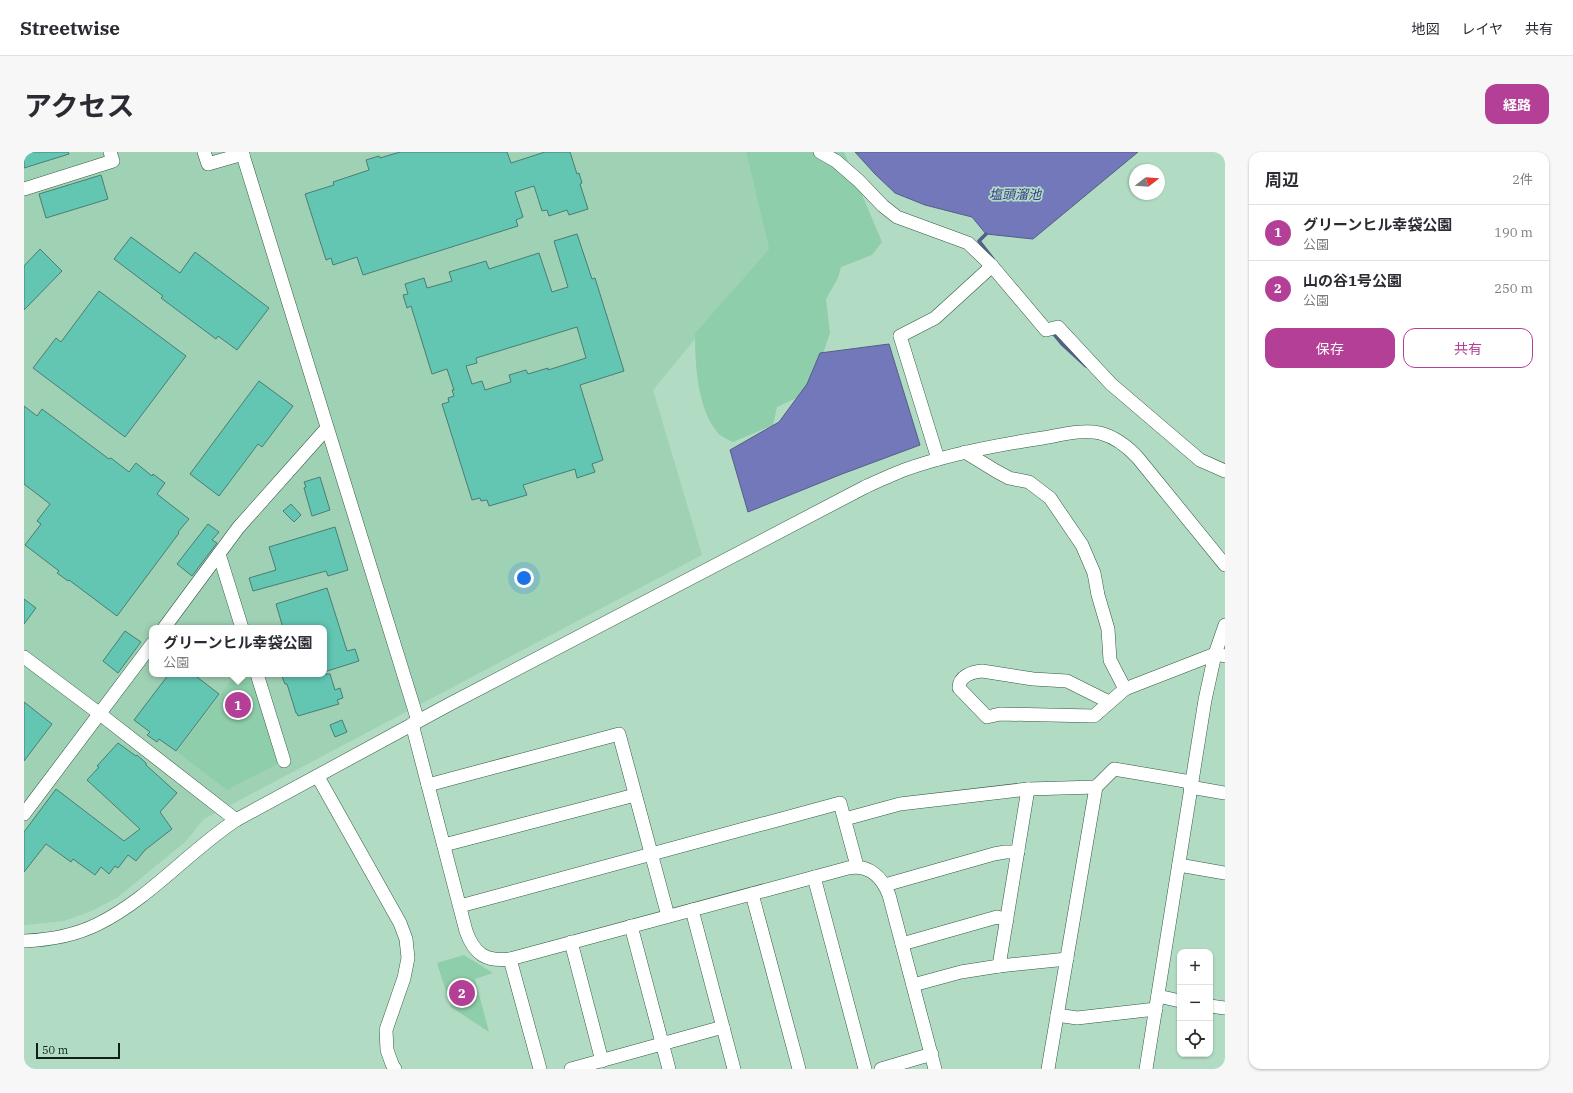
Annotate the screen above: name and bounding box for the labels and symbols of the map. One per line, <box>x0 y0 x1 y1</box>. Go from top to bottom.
north arrow <box>1129 164 1165 200</box>
water label: 塩頭溜池 <box>989 186 1043 203</box>
your location <box>514 568 534 588</box>
pin: 1 <box>225 690 251 720</box>
pin: 2 <box>449 978 475 1008</box>
scale bar <box>36 1041 120 1060</box>

